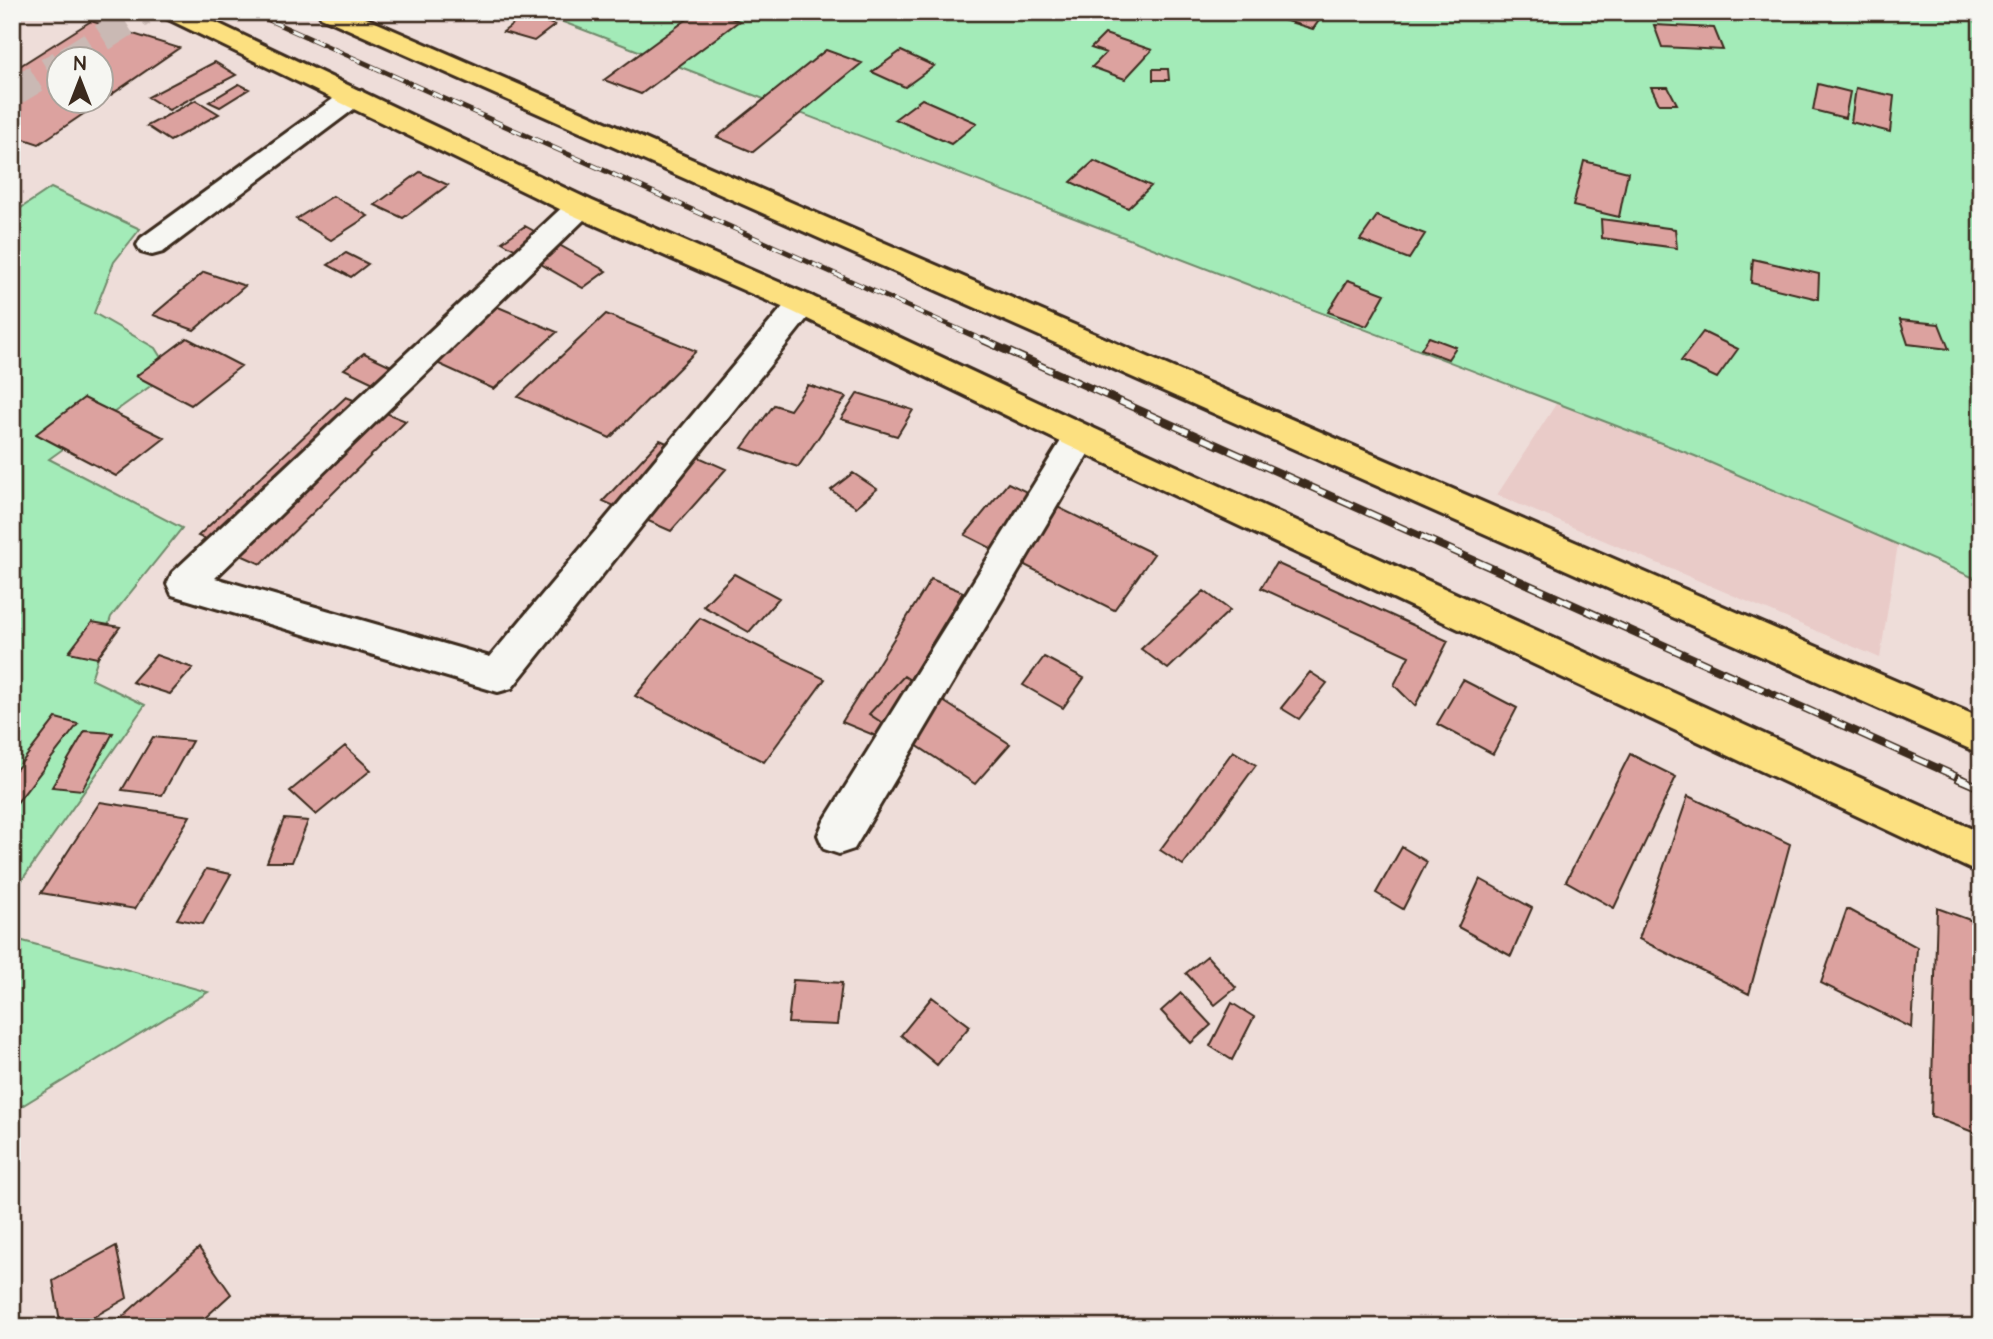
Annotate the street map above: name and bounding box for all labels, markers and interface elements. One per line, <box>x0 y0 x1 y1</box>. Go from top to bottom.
north arrow <box>46 46 116 116</box>
text: N <box>74 51 86 78</box>

